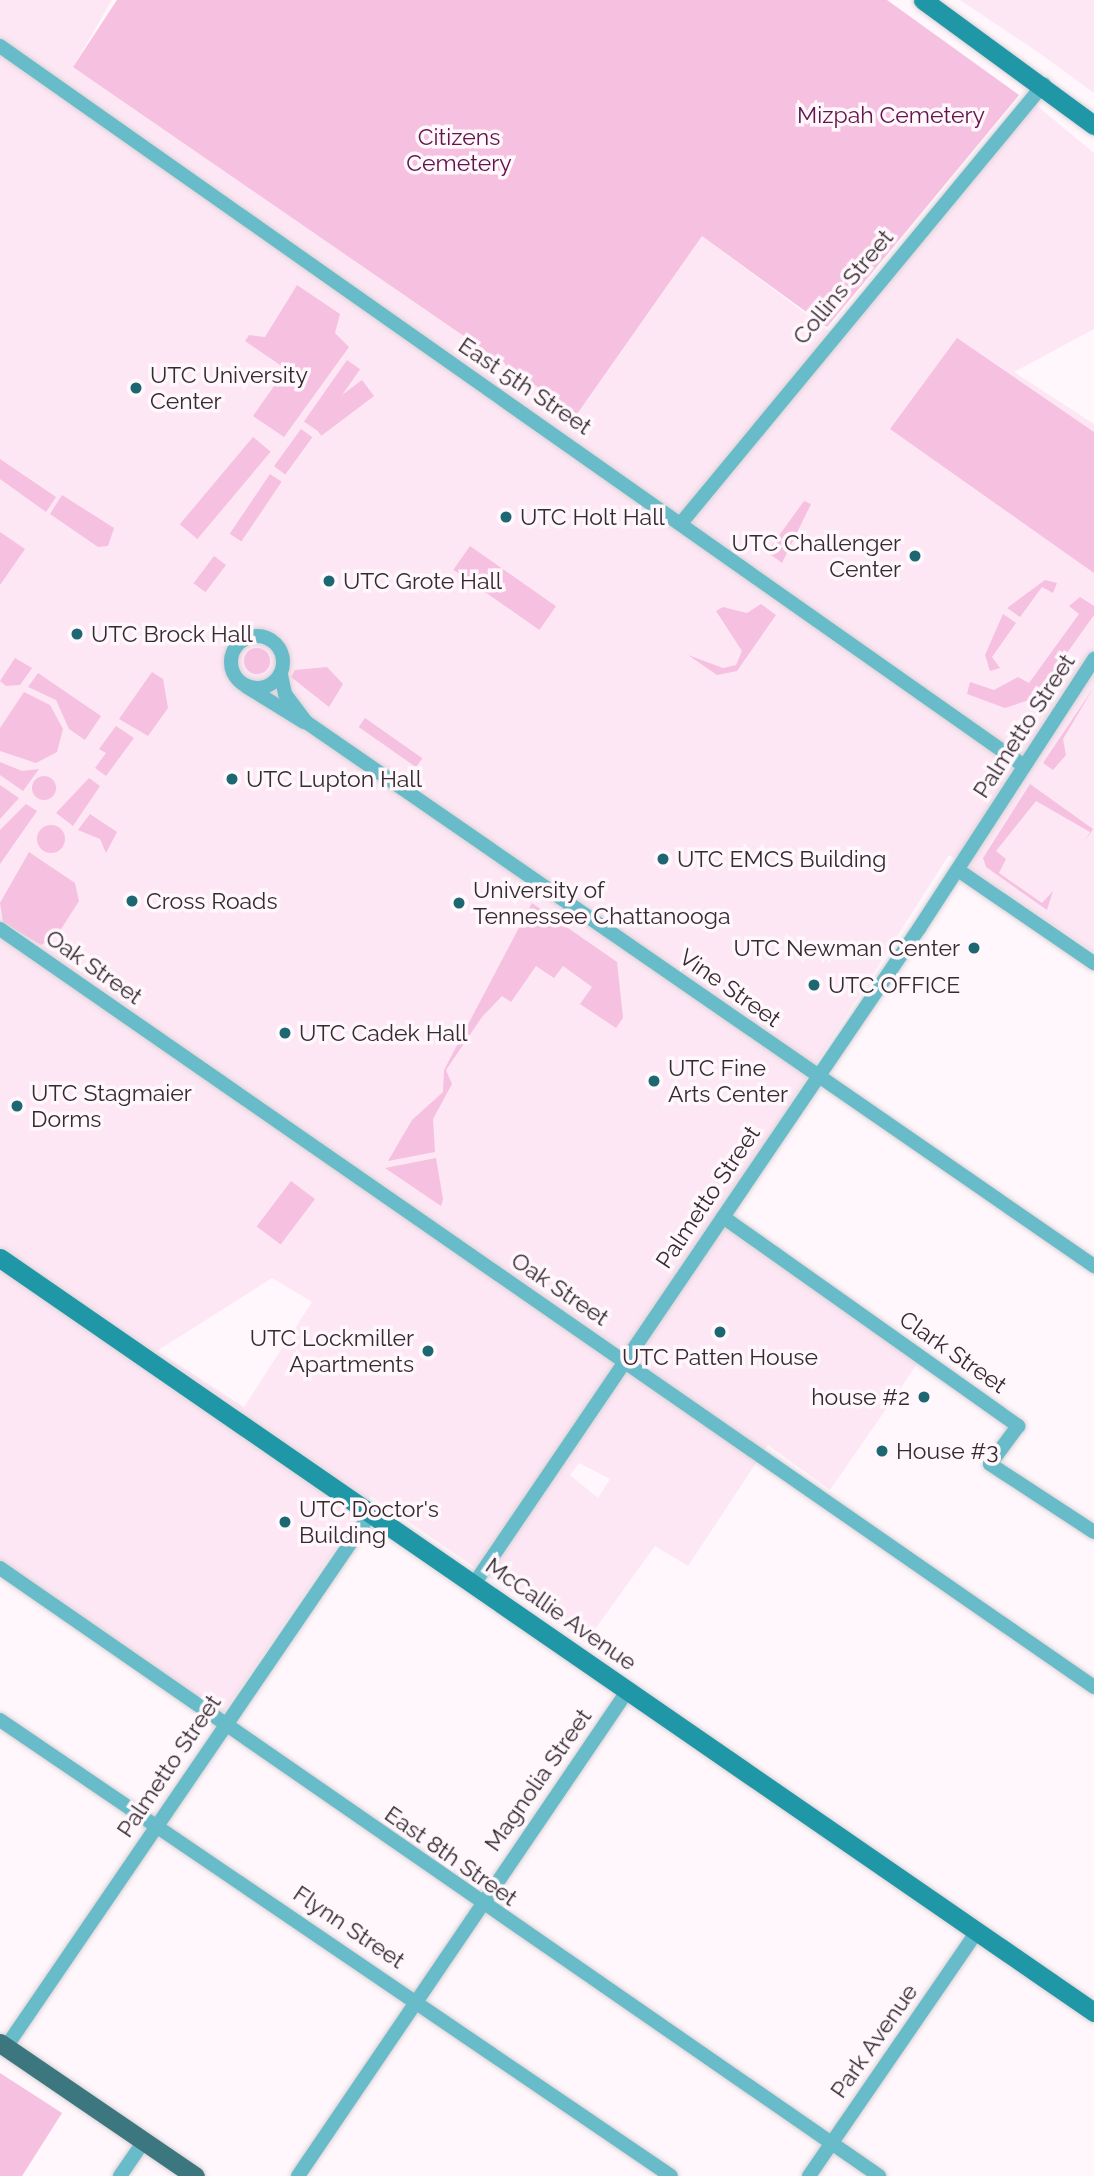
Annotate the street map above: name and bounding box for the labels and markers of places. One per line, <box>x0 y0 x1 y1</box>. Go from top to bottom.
place label: UTC University Center <box>150 361 308 415</box>
marker: UTC University Center <box>128 380 144 396</box>
place label: UTC Holt Hall <box>520 503 665 531</box>
marker: UTC Holt Hall <box>498 509 514 525</box>
place label: UTC Challenger Center <box>732 529 901 583</box>
marker: UTC Challenger Center <box>907 548 923 564</box>
place label: UTC Grote Hall <box>343 567 502 595</box>
marker: UTC Grote Hall <box>321 573 337 589</box>
place label: UTC Brock Hall <box>91 620 253 648</box>
marker: UTC Brock Hall <box>69 626 85 642</box>
place label: UTC Lupton Hall <box>246 765 422 793</box>
marker: UTC Lupton Hall <box>224 771 240 787</box>
place label: UTC EMCS Building <box>677 845 886 873</box>
marker: UTC EMCS Building <box>655 851 671 867</box>
place label: University of Tennessee Chattanooga <box>473 876 730 930</box>
place label: Cross Roads <box>146 887 278 915</box>
marker: Cross Roads <box>124 893 140 909</box>
marker: University of Tennessee Chattanooga <box>451 895 467 911</box>
place label: UTC Newman Center <box>733 934 960 962</box>
marker: UTC Newman Center <box>966 940 982 956</box>
place label: UTC OFFICE <box>828 971 960 999</box>
marker: UTC OFFICE <box>806 977 822 993</box>
place label: UTC Cadek Hall <box>299 1019 468 1047</box>
marker: UTC Cadek Hall <box>277 1025 293 1041</box>
place label: UTC Fine Arts Center <box>668 1054 788 1108</box>
marker: UTC Fine Arts Center <box>646 1073 662 1089</box>
place label: UTC Stagmaier Dorms <box>31 1079 192 1133</box>
marker: UTC Stagmaier Dorms <box>9 1098 25 1114</box>
place label: UTC Lockmiller Apartments <box>250 1324 414 1378</box>
marker: UTC Patten House <box>712 1324 728 1340</box>
marker: UTC Lockmiller Apartments <box>420 1343 436 1359</box>
place label: UTC Patten House <box>622 1343 818 1371</box>
place label: house #2 <box>811 1383 910 1411</box>
marker: house #2 <box>916 1389 932 1405</box>
place label: House #3 <box>896 1437 999 1465</box>
marker: House #3 <box>874 1443 890 1459</box>
place label: UTC Doctor's Building <box>299 1495 439 1549</box>
marker: UTC Doctor's Building <box>277 1514 293 1530</box>

